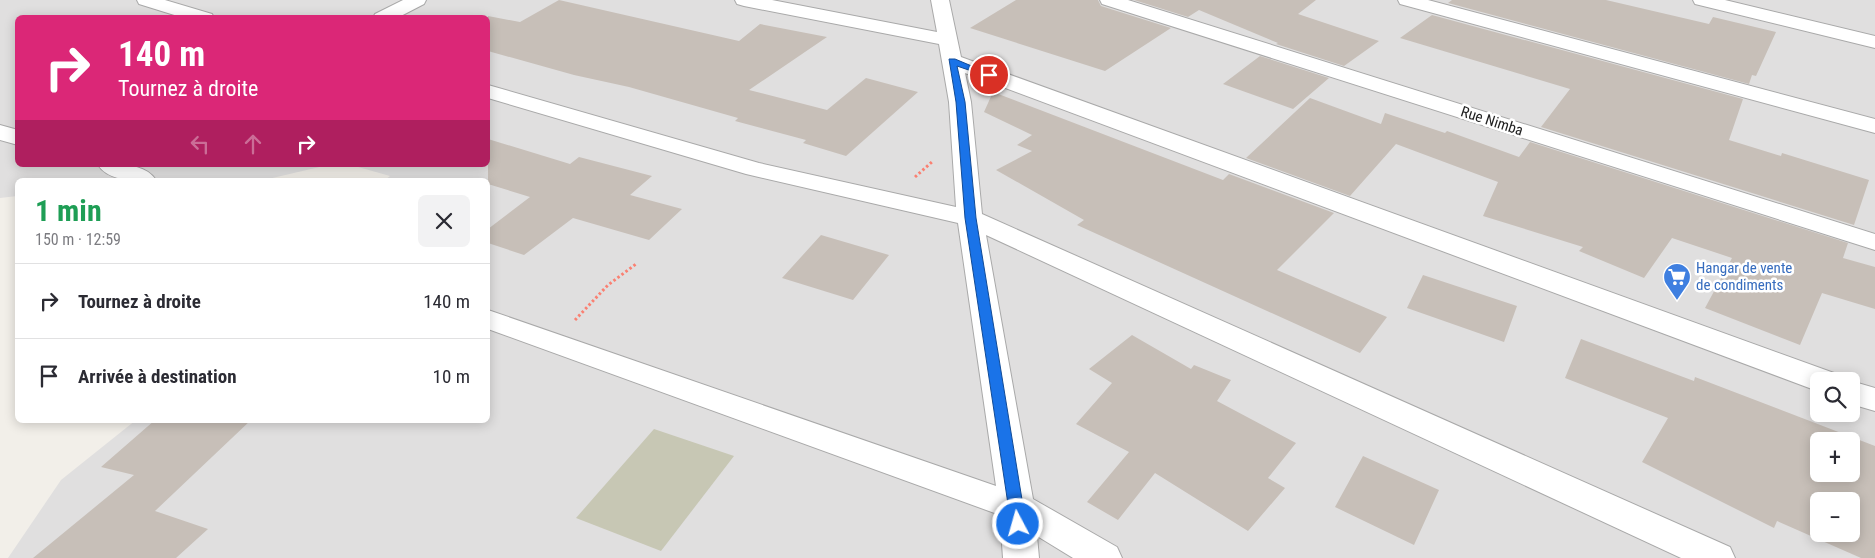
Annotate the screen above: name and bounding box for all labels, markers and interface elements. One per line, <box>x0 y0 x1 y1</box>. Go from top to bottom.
text: 140 m <box>118 34 205 75</box>
icon: right <box>35 35 100 100</box>
pin <box>968 54 1010 96</box>
icon: arrive <box>975 61 1003 89</box>
text: Tournez à droite <box>118 76 258 101</box>
street label: Rue Nimba <box>1459 103 1525 139</box>
icon: left <box>186 130 214 158</box>
icon: ahead <box>239 130 267 158</box>
icon: right <box>292 130 320 158</box>
text: 1 min <box>35 193 102 228</box>
button: close <box>418 195 470 247</box>
text: 150 m · 12:59 <box>35 230 121 249</box>
place label: Hangar de vente de condiments <box>1696 259 1792 294</box>
supermarket icon: Hangar de vente de condiments <box>1662 262 1692 301</box>
icon: right <box>35 287 63 315</box>
text: Tournez à droite <box>78 290 201 313</box>
text: 140 m <box>423 290 470 313</box>
icon: arrive <box>35 362 63 390</box>
text: Arrivée à destination <box>78 365 237 388</box>
text: 10 m <box>433 365 470 388</box>
map controls <box>1810 372 1860 542</box>
button: search <box>1810 372 1860 422</box>
button: + <box>1810 432 1860 482</box>
button: − <box>1810 492 1860 542</box>
position arrow <box>991 497 1043 549</box>

